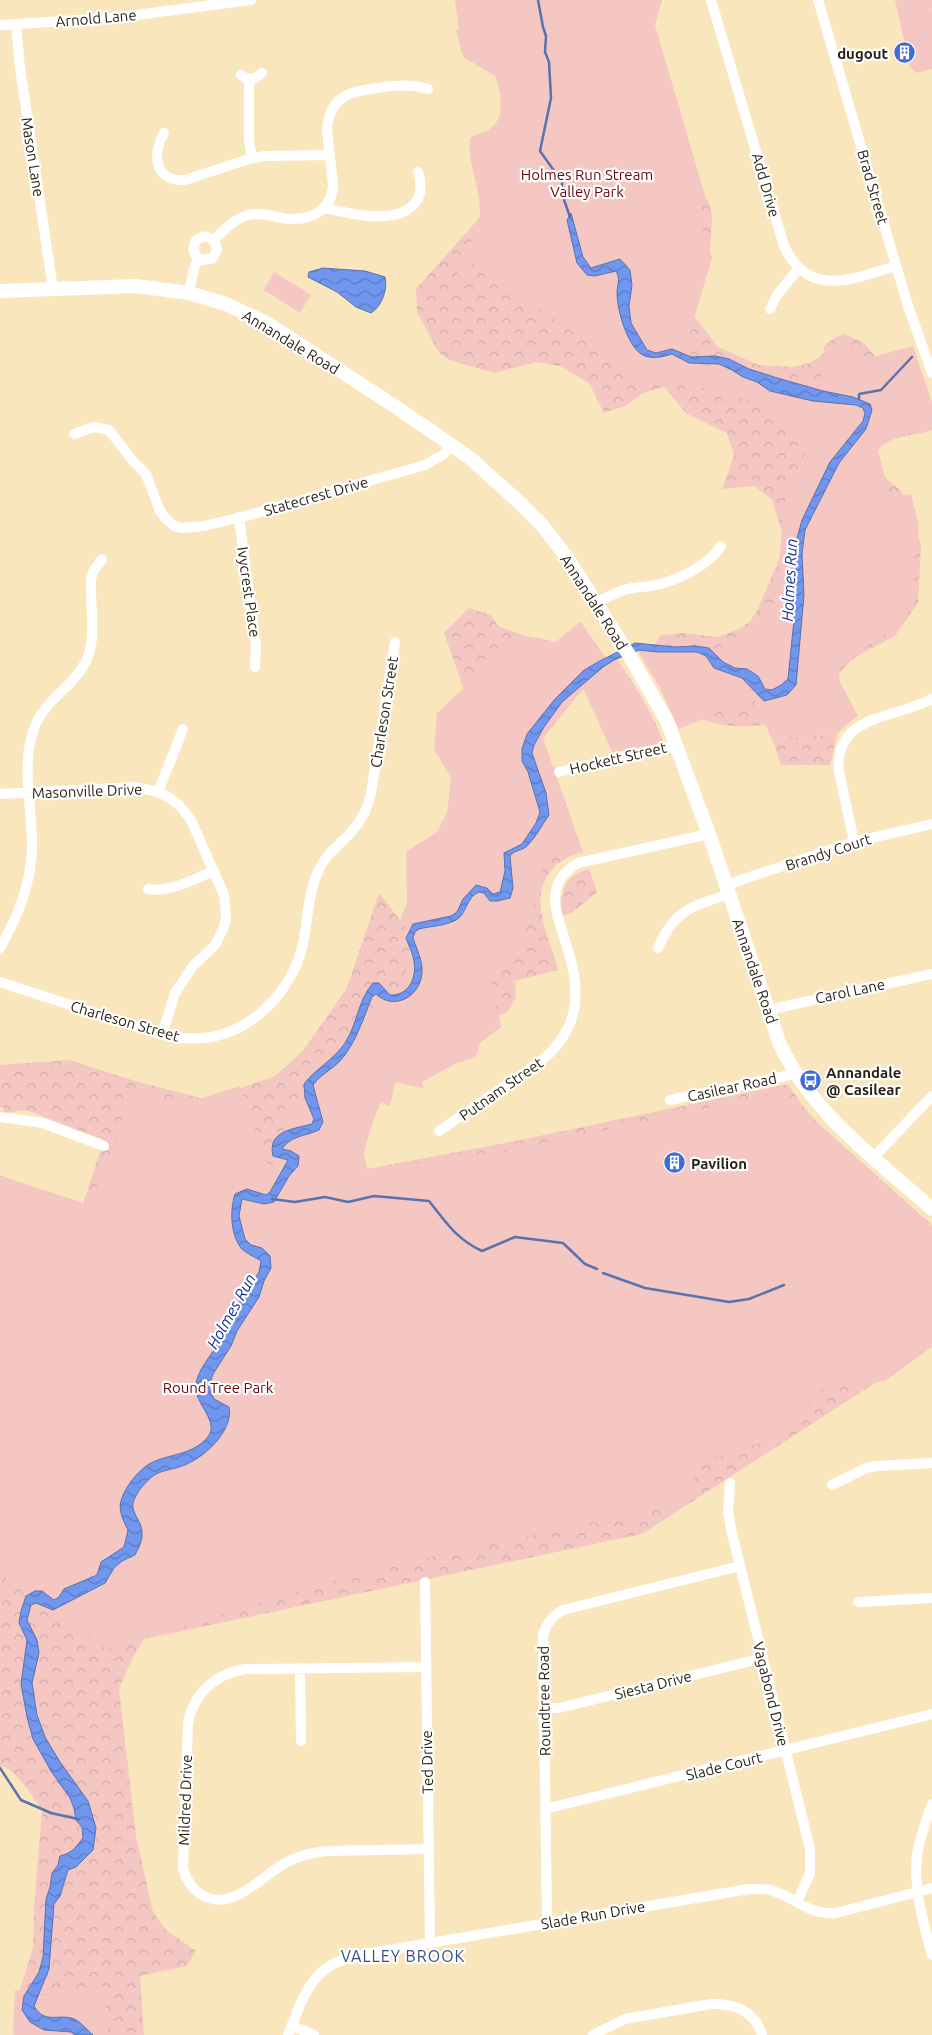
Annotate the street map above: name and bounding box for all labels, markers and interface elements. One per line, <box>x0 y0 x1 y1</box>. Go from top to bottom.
street label: Arnold Lane <box>55 6 137 30</box>
building icon: dugout <box>892 41 916 65</box>
place label: dugout <box>837 45 889 62</box>
street label: Mason Lane <box>18 116 48 198</box>
street label: Brad Street <box>854 148 892 226</box>
street label: Add Drive <box>749 151 783 219</box>
park label: Holmes Run Stream Valley Park <box>521 166 653 200</box>
street label: Annandale Road <box>240 306 342 378</box>
street label: Statecrest Drive <box>262 473 370 519</box>
water label: Holmes Run <box>778 538 800 622</box>
street label: Ivycrest Place <box>234 546 264 638</box>
street label: Annandale Road <box>557 551 631 653</box>
street label: Charleson Street <box>367 655 401 769</box>
street label: Hockett Street <box>568 739 668 777</box>
street label: Masonville Drive <box>31 781 143 801</box>
street label: Brandy Court <box>783 830 873 874</box>
street label: Annandale Road <box>729 916 781 1026</box>
street label: Carol Lane <box>814 975 886 1007</box>
street label: Charleson Street <box>69 997 182 1045</box>
street label: Putnam Street <box>456 1054 546 1124</box>
place label: Annandale @ Casilear <box>826 1064 901 1098</box>
street label: Casilear Road <box>686 1069 778 1105</box>
bus stop icon: Annandale @ Casilear <box>798 1069 822 1093</box>
building icon: Pavilion <box>663 1151 687 1175</box>
place label: Pavilion <box>691 1155 747 1172</box>
water label: Holmes Run <box>203 1270 259 1352</box>
park label: Round Tree Park <box>163 1379 274 1396</box>
street label: Vagabond Drive <box>750 1640 792 1748</box>
street label: Roundtree Road <box>535 1646 553 1756</box>
street label: Siesta Drive <box>613 1667 693 1703</box>
street label: Ted Drive <box>418 1730 436 1794</box>
street label: Slade Court <box>684 1748 764 1784</box>
street label: Mildred Drive <box>175 1754 195 1846</box>
street label: Slade Run Drive <box>540 1897 646 1933</box>
district label: VALLEY BROOK <box>341 1947 465 1965</box>

